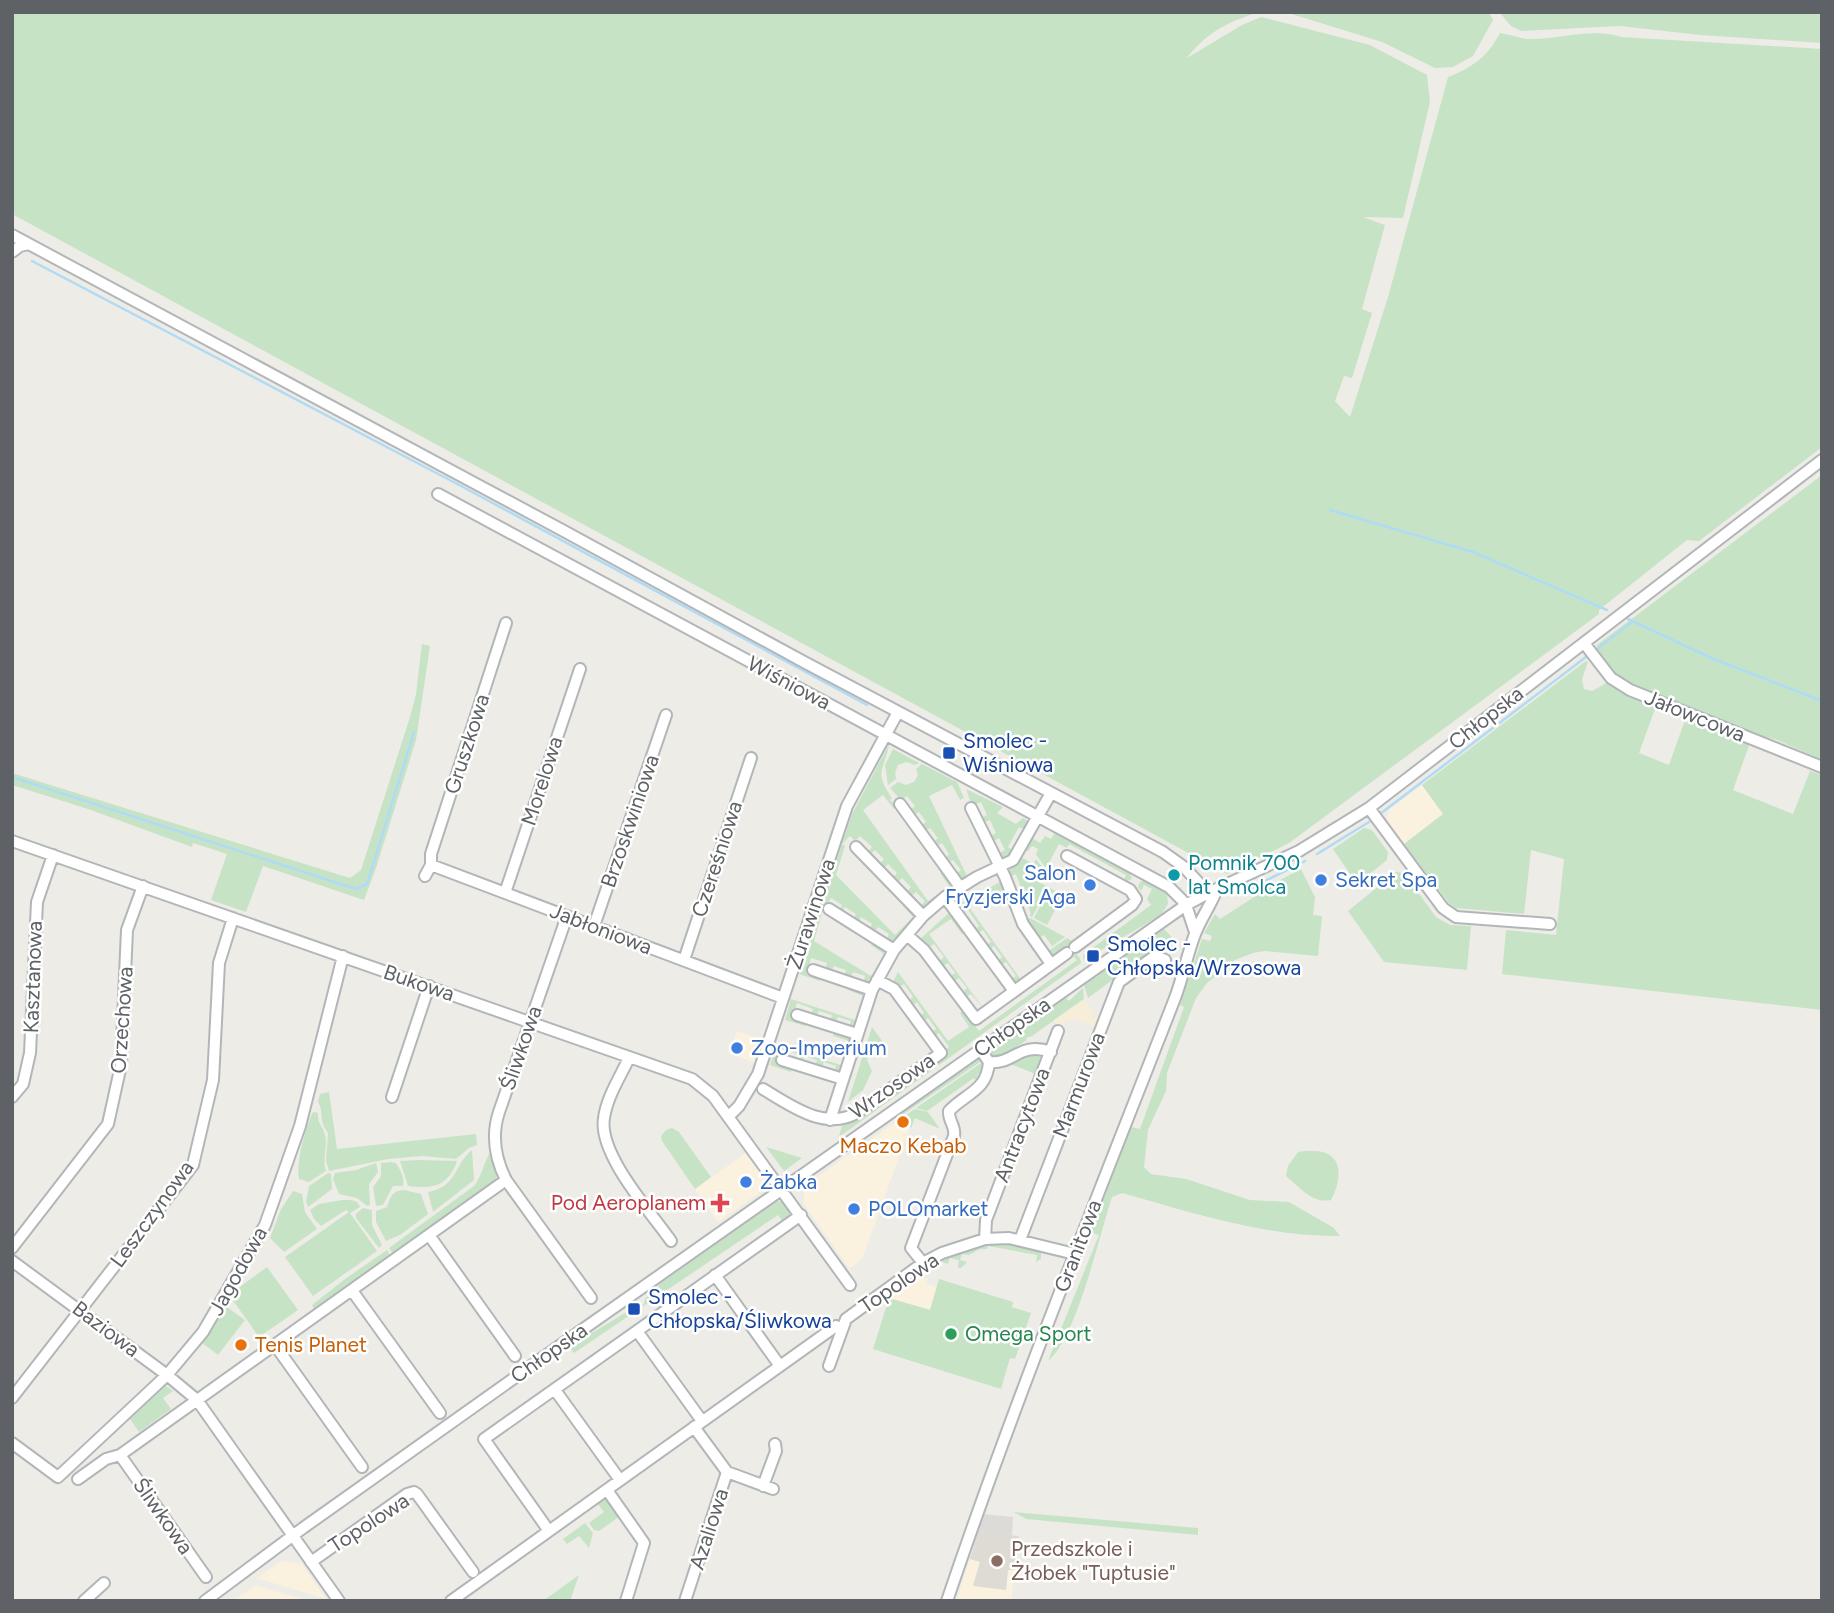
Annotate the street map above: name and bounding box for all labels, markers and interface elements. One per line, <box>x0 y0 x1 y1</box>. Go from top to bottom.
street label: Wiśniowa <box>743 650 835 715</box>
street label: Chłopska <box>1443 681 1528 754</box>
street label: Jałowcowa <box>1641 684 1749 747</box>
street label: Gruszkowa <box>439 691 494 797</box>
place label: Smolec - Wiśniowa <box>963 728 1053 777</box>
street label: Morelowa <box>515 733 568 828</box>
marker: Smolec - Wiśniowa <box>941 745 957 761</box>
street label: Brzoskwiniowa <box>595 751 664 891</box>
street label: Czereśniowa <box>686 798 747 920</box>
place label: Pomnik 700 lat Smolca <box>1188 850 1300 899</box>
street label: Żurawinowa <box>781 855 840 972</box>
place label: Salon Fryzjerski Aga <box>945 860 1076 909</box>
marker: Pomnik 700 lat Smolca <box>1166 867 1182 883</box>
place label: Sekret Spa <box>1335 867 1437 892</box>
marker: Sekret Spa <box>1313 872 1329 888</box>
marker: Salon Fryzjerski Aga <box>1082 877 1098 893</box>
street label: Jabłoniowa <box>547 898 656 959</box>
street label: Kasztanowa <box>18 920 47 1034</box>
place label: Smolec - Chłopska/Wrzosowa <box>1107 931 1301 980</box>
marker: Smolec - Chłopska/Wrzosowa <box>1085 948 1101 964</box>
street label: Bukowa <box>380 959 458 1006</box>
street label: Orzechowa <box>105 966 138 1074</box>
street label: Chłopska <box>969 991 1055 1062</box>
street label: Śliwkowa <box>494 1002 547 1093</box>
street label: Marmurowa <box>1047 1028 1110 1141</box>
place label: Zoo-Imperium <box>751 1035 887 1060</box>
marker: Zoo-Imperium <box>729 1040 745 1056</box>
street label: Wrzosowa <box>844 1047 939 1124</box>
street label: Antracytowa <box>988 1064 1055 1186</box>
marker: Maczo Kebab <box>895 1114 911 1130</box>
place label: Maczo Kebab <box>840 1133 966 1158</box>
street label: Leszczynowa <box>105 1155 199 1272</box>
place label: Żabka <box>760 1169 817 1194</box>
marker: Żabka <box>738 1174 754 1190</box>
place label: Pod Aeroplanem <box>551 1190 706 1215</box>
marker: Pod Aeroplanem <box>712 1195 728 1211</box>
place label: POLOmarket <box>868 1196 988 1221</box>
street label: Granitowa <box>1048 1196 1107 1296</box>
marker: POLOmarket <box>846 1201 862 1217</box>
street label: Jagodowa <box>203 1222 272 1319</box>
street label: Topolowa <box>854 1247 943 1318</box>
place label: Smolec - Chłopska/Śliwkowa <box>648 1284 832 1333</box>
street label: Baziowa <box>68 1295 145 1362</box>
marker: Smolec - Chłopska/Śliwkowa <box>626 1301 642 1317</box>
street label: Chłopska <box>506 1317 592 1388</box>
place label: Omega Sport <box>965 1321 1091 1346</box>
marker: Omega Sport <box>943 1326 959 1342</box>
place label: Tenis Planet <box>255 1332 367 1357</box>
marker: Tenis Planet <box>233 1337 249 1353</box>
street label: Śliwkowa <box>128 1473 199 1559</box>
street label: Azaliowa <box>684 1485 733 1572</box>
street label: Topolowa <box>324 1487 413 1558</box>
place label: Przedszkole i Żłobek "Tuptusie" <box>1011 1536 1176 1585</box>
marker: Przedszkole i Żłobek "Tuptusie" <box>989 1553 1005 1569</box>

